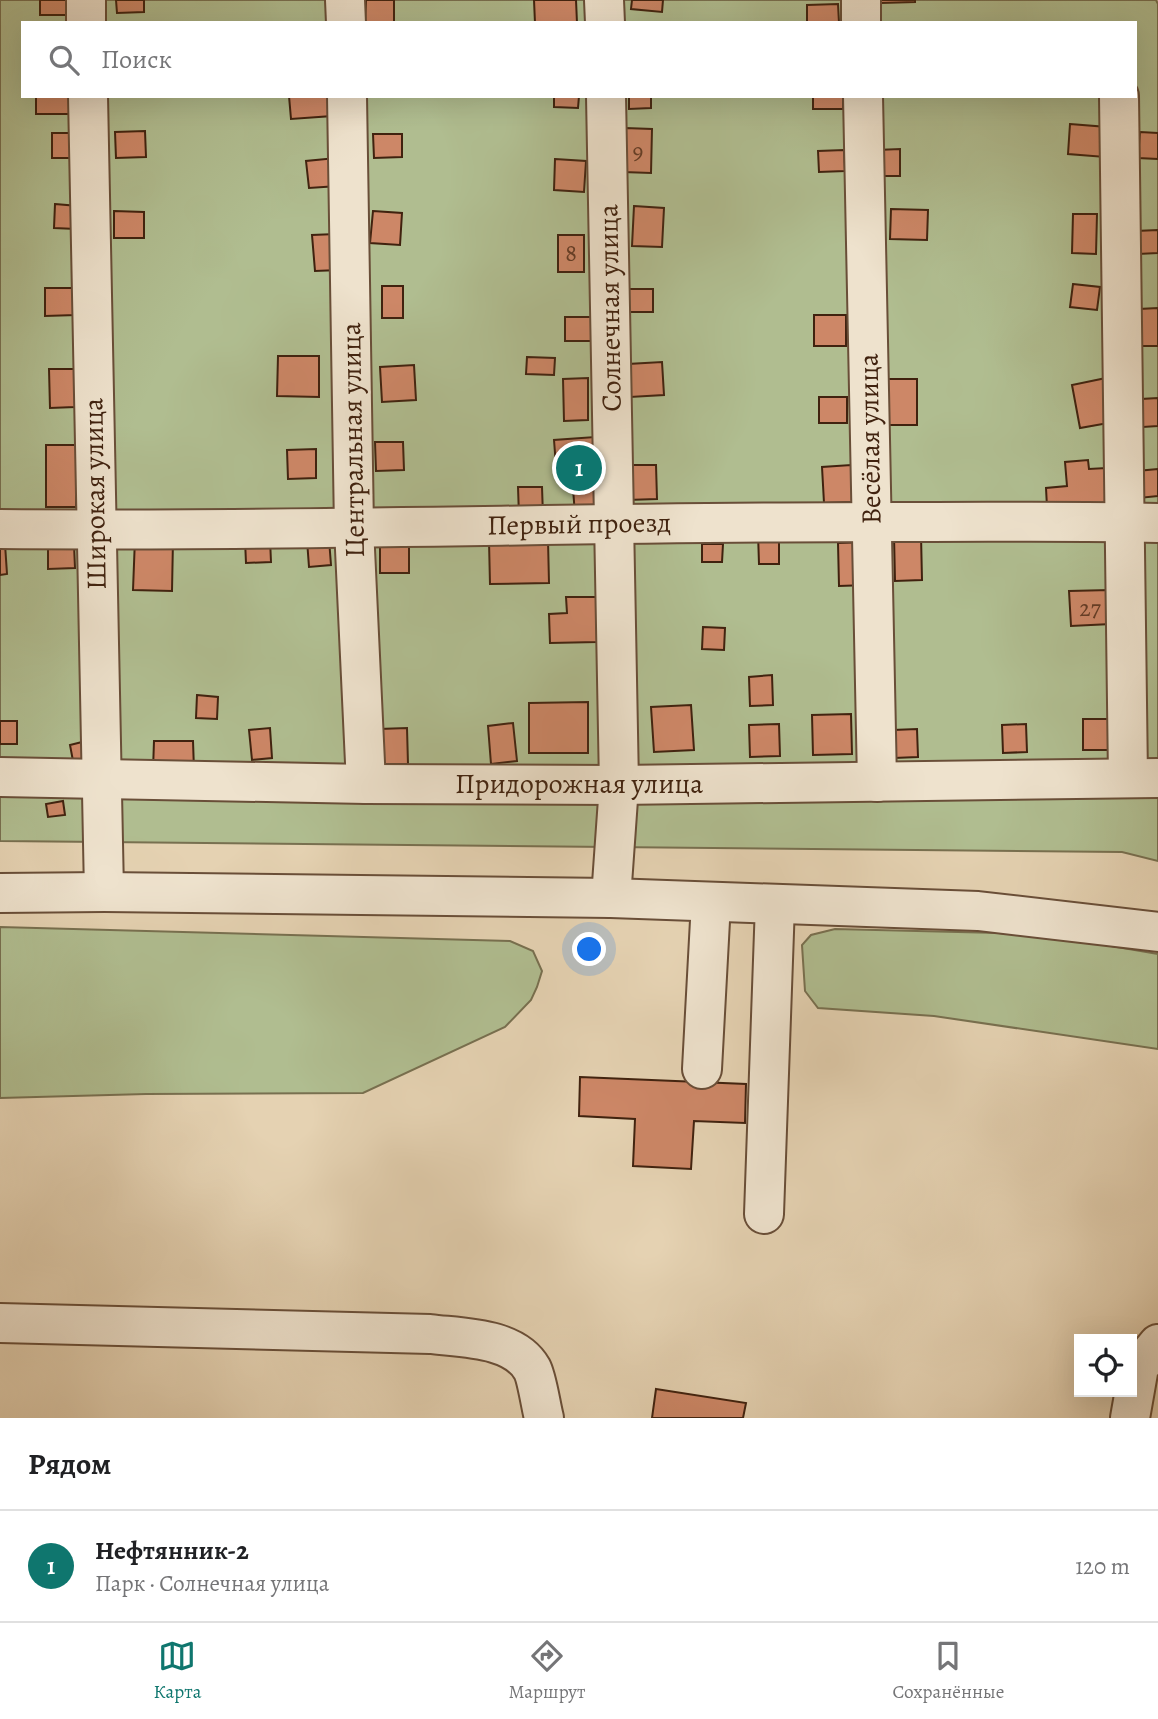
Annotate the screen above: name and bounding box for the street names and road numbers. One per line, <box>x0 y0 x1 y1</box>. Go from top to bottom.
street label: Солнечная улица <box>589 204 631 412</box>
street label: Центральная улица <box>332 322 374 558</box>
street label: Весёлая улица <box>850 353 890 525</box>
street label: Широкая улица <box>74 397 116 590</box>
street label: Первый проезд <box>487 503 671 545</box>
street label: Придорожная улица <box>455 765 703 803</box>

